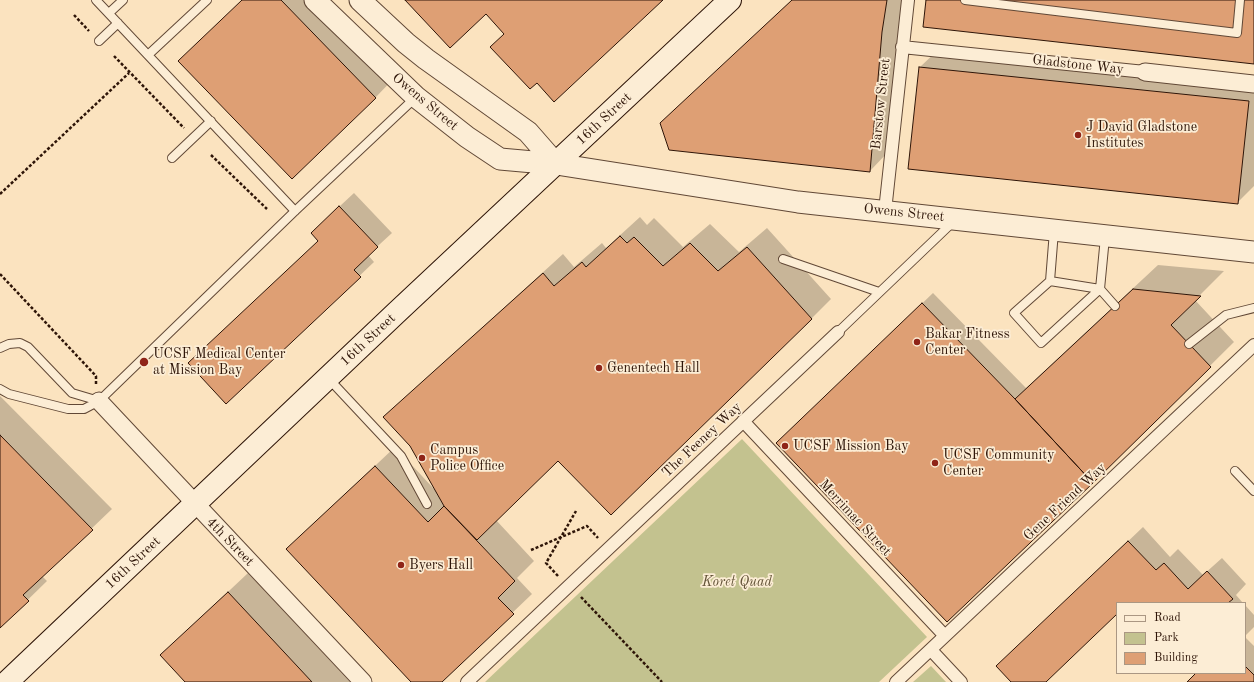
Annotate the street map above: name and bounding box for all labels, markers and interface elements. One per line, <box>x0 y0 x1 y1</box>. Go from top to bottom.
street label: Gladstone Way <box>1031 52 1125 78</box>
street label: Barstow Street <box>868 57 894 151</box>
street label: Owens Street <box>389 70 461 134</box>
street label: 16th Street <box>573 89 635 149</box>
place label: J David Gladstone Institutes <box>1086 119 1197 152</box>
marker: J David Gladstone Institutes <box>1073 130 1083 140</box>
street label: Owens Street <box>863 200 945 226</box>
street label: 16th Street <box>337 310 399 370</box>
place label: Bakar Fitness Center <box>925 326 1010 358</box>
marker: Bakar Fitness Center <box>912 337 922 347</box>
place label: UCSF Medical Center at Mission Bay <box>153 346 285 378</box>
marker: UCSF Medical Center at Mission Bay <box>138 356 150 368</box>
place label: Genentech Hall <box>607 360 700 376</box>
marker: Genentech Hall <box>594 363 604 373</box>
street label: The Feeney Way <box>659 399 745 481</box>
place label: UCSF Mission Bay <box>793 438 909 454</box>
marker: UCSF Mission Bay <box>780 441 790 451</box>
place label: Campus Police Office <box>430 442 504 474</box>
place label: UCSF Community Center <box>943 447 1055 480</box>
marker: Campus Police Office <box>417 453 427 463</box>
marker: UCSF Community Center <box>930 458 940 468</box>
street label: Gene Friend Way <box>1020 460 1110 544</box>
street label: Merrimac Street <box>815 476 895 560</box>
street label: 4th Street <box>203 514 257 570</box>
street label: 16th Street <box>102 533 164 593</box>
place label: Byers Hall <box>409 557 473 573</box>
marker: Byers Hall <box>396 560 406 570</box>
park label: Koret Quad <box>702 574 772 590</box>
legend <box>1116 602 1246 674</box>
text: Road <box>1154 612 1181 624</box>
text: Park <box>1154 632 1179 644</box>
text: Building <box>1154 652 1198 664</box>

